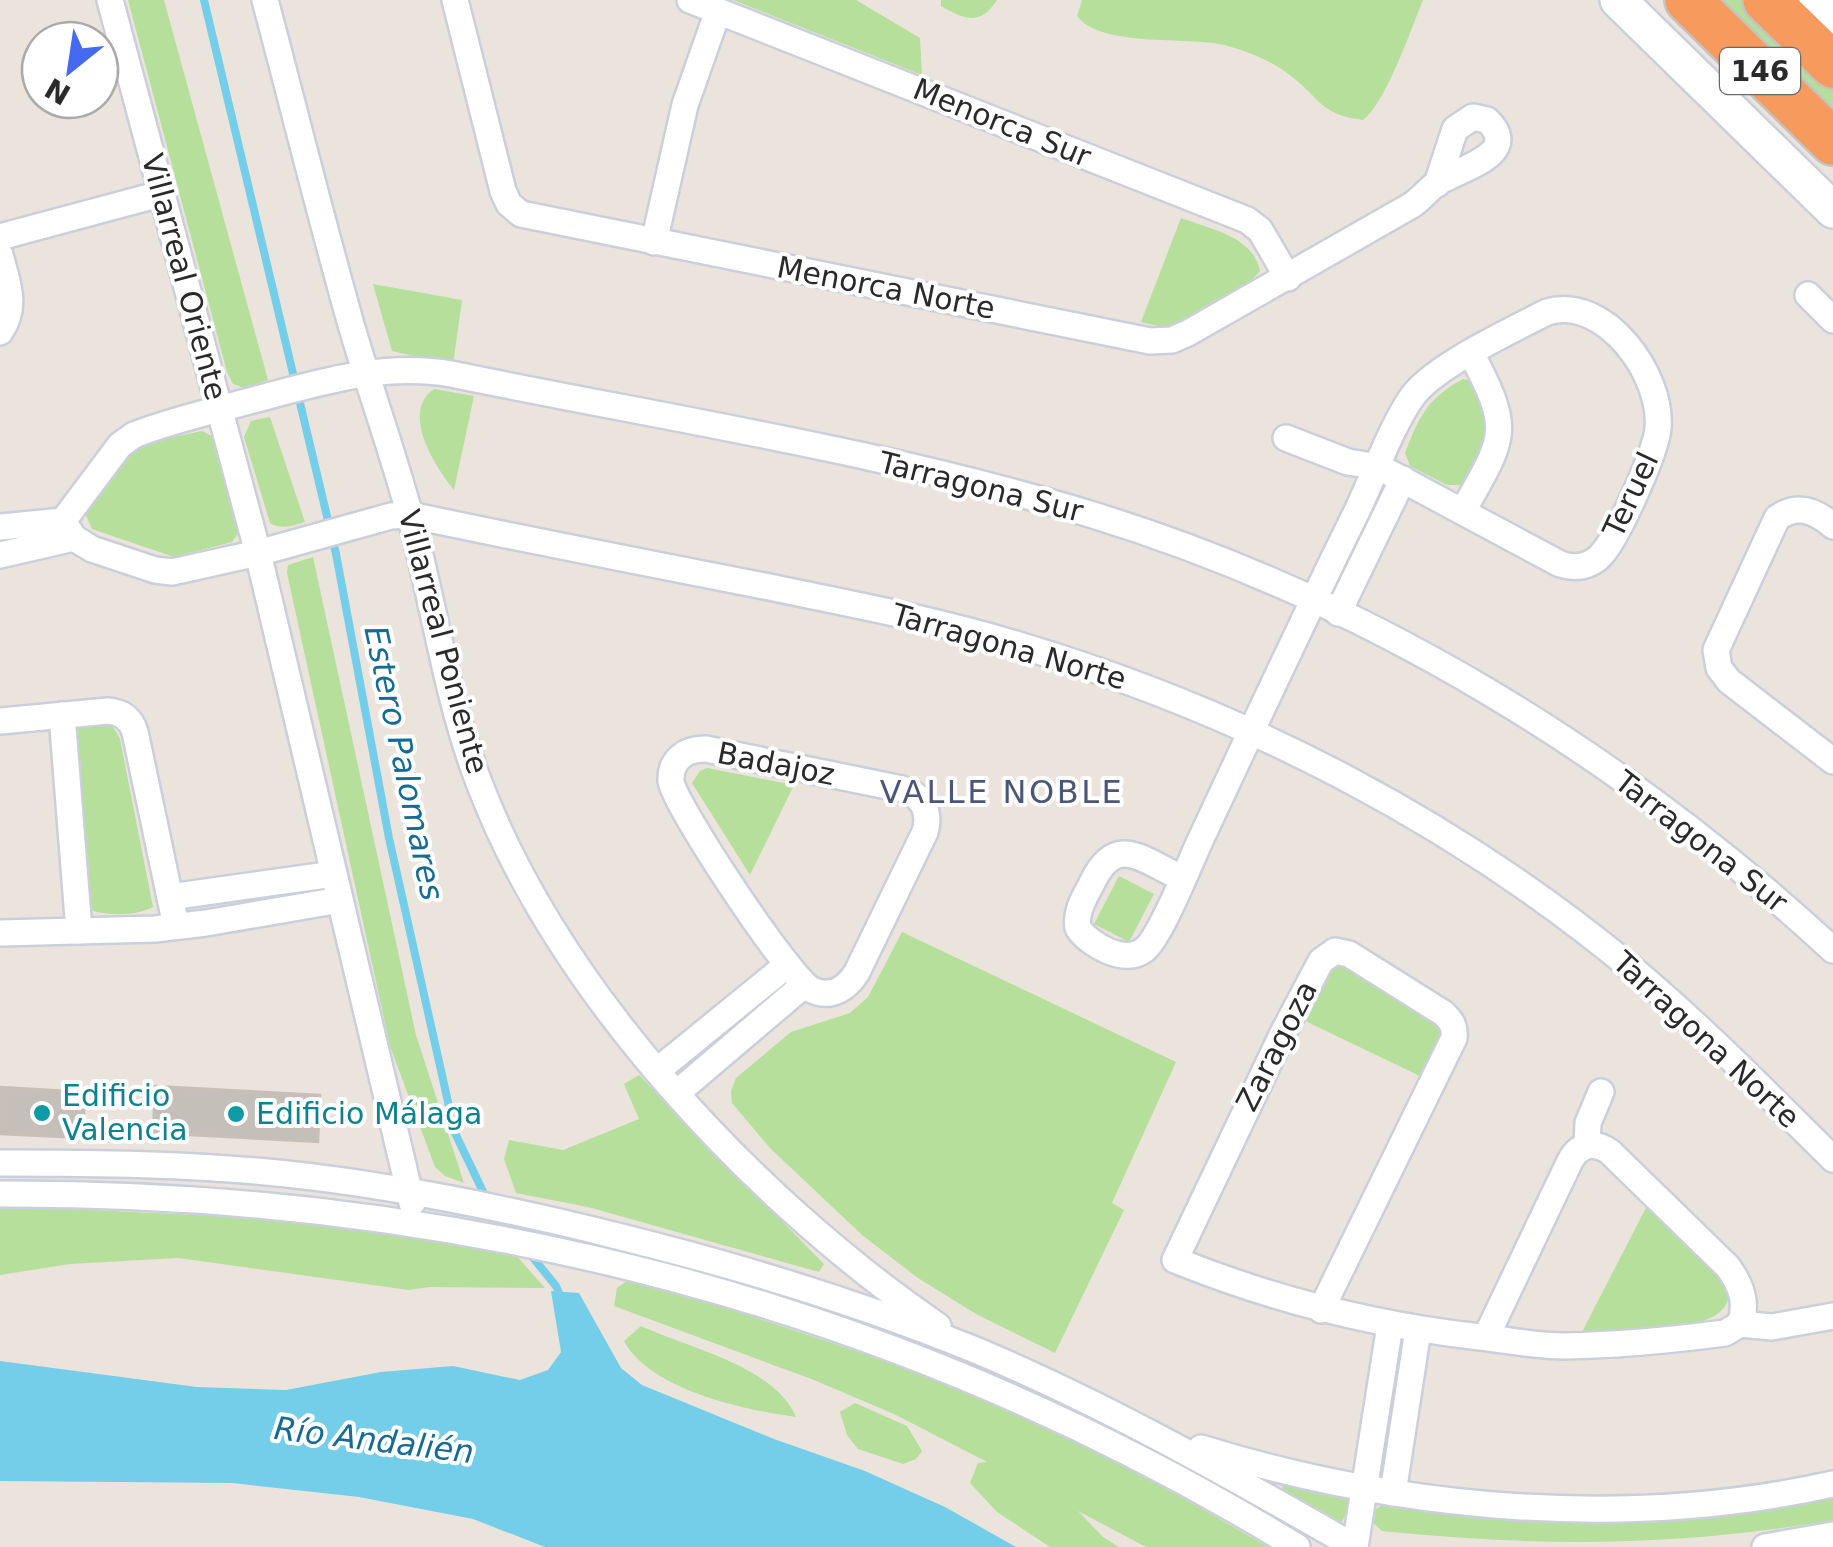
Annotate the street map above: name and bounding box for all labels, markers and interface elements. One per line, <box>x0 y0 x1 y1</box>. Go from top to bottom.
north arrow <box>20 20 120 120</box>
road number: 146 <box>1720 48 1800 94</box>
text: N <box>39 71 76 111</box>
street label: Menorca Sur <box>908 71 1097 174</box>
street label: Villarreal Oriente <box>135 150 234 404</box>
street label: Menorca Norte <box>774 249 998 326</box>
street label: Tarragona Sur <box>875 444 1087 529</box>
street label: Teruel <box>1595 447 1665 544</box>
street label: Villarreal Poniente <box>391 506 496 778</box>
street label: Tarragona Norte <box>887 596 1130 697</box>
water label: Estero Palomares <box>356 622 452 904</box>
street label: Badajoz <box>714 735 838 792</box>
street label: Tarragona Sur <box>1607 763 1795 920</box>
district label: VALLE NOBLE <box>880 773 1124 811</box>
street label: Tarragona Norte <box>1605 944 1807 1135</box>
street label: Zaragoza <box>1229 975 1324 1117</box>
place label: Edificio Valencia <box>62 1078 188 1147</box>
place label: Edificio Málaga <box>256 1096 482 1131</box>
marker: Edificio Valencia <box>31 1102 53 1124</box>
marker: Edificio Málaga <box>225 1103 247 1125</box>
water label: Río Andalién <box>272 1409 476 1471</box>

